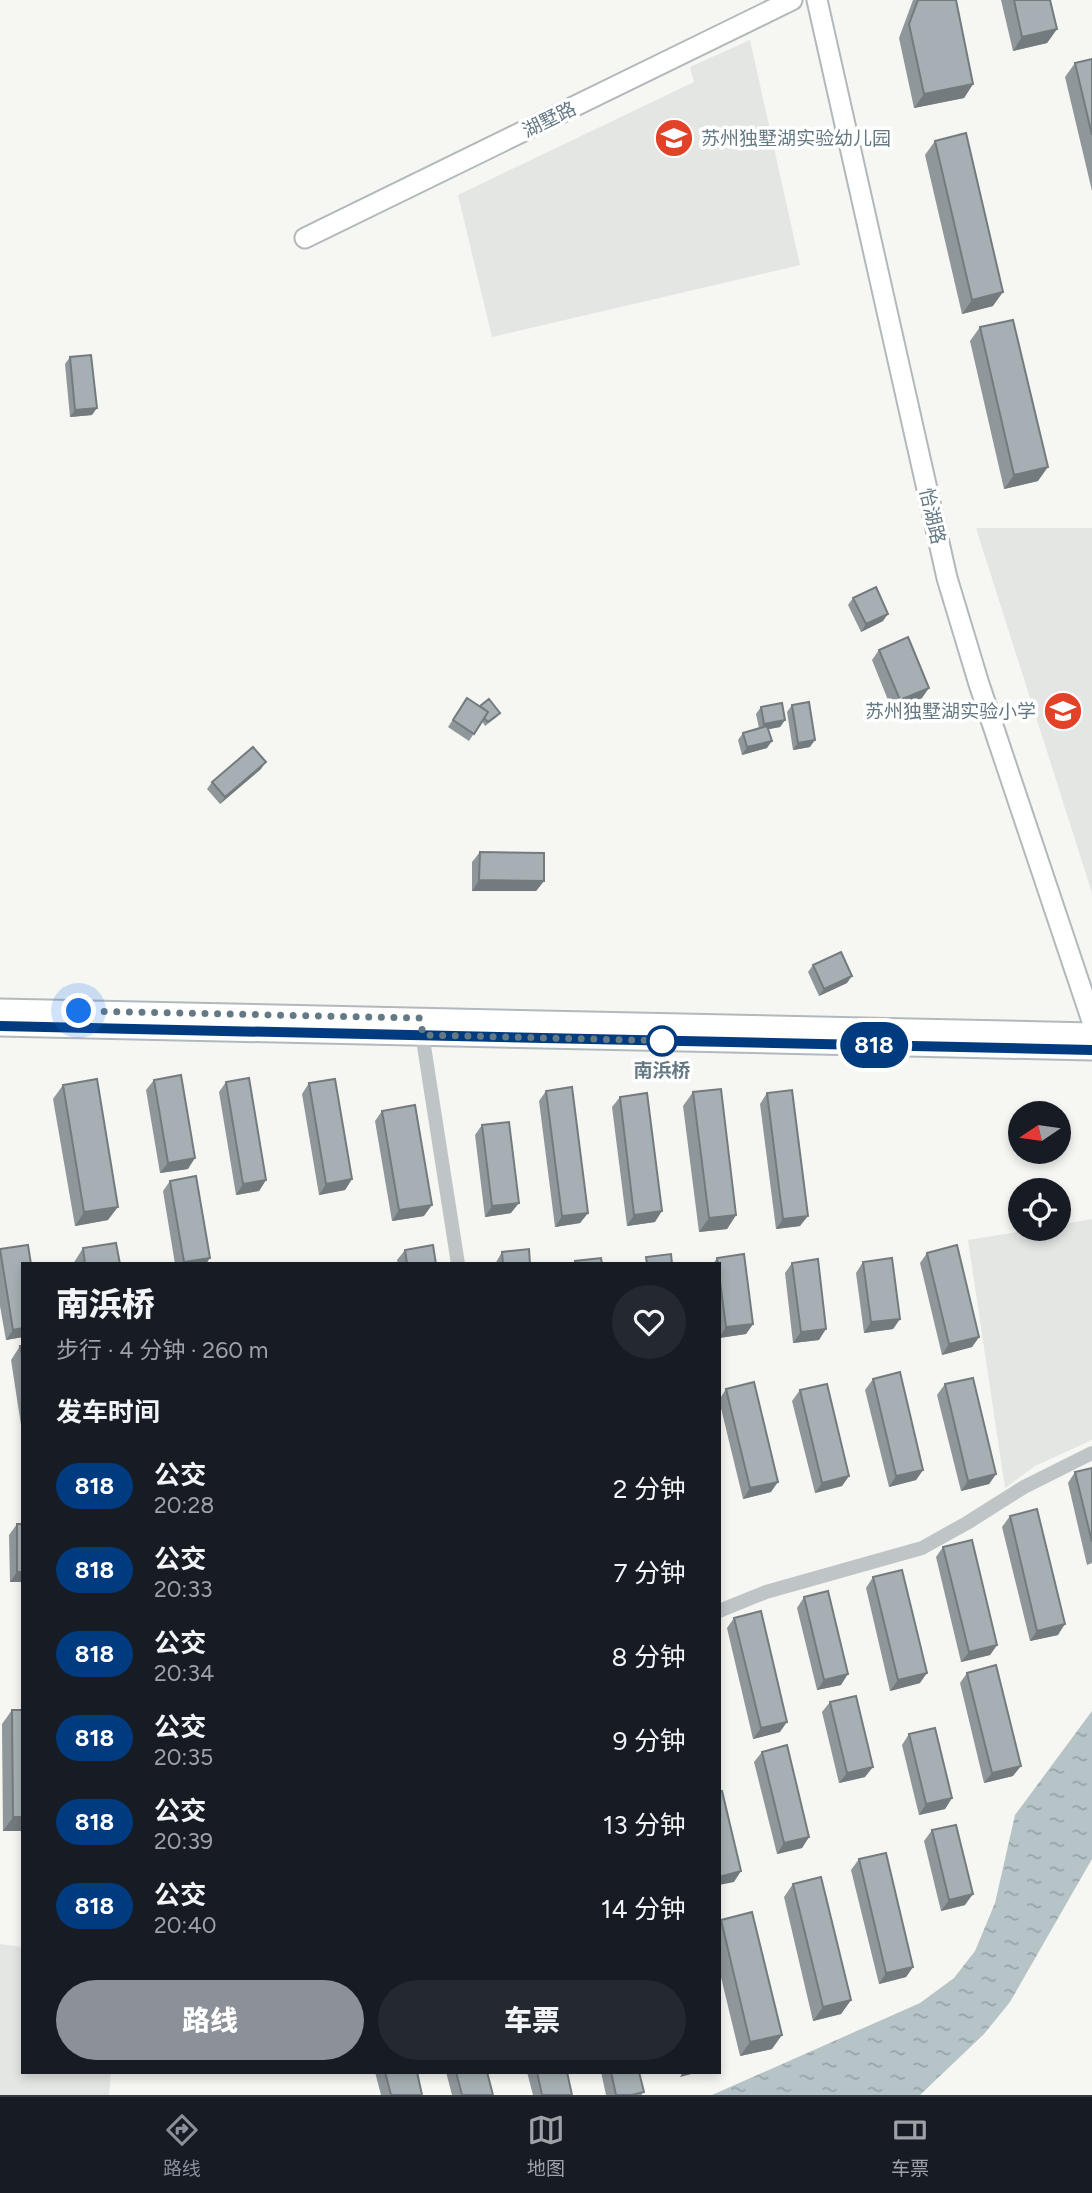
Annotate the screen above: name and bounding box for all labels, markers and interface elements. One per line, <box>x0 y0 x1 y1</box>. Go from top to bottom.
street label: 湖墅路 <box>519 97 580 142</box>
school or university icon: 苏州独墅湖实验幼儿园 <box>653 117 695 159</box>
place label: 苏州独墅湖实验幼儿园 <box>701 127 891 150</box>
street label: 怡湖路 <box>915 486 950 546</box>
school or university icon: 苏州独墅湖实验小学 <box>1042 690 1084 732</box>
place label: 苏州独墅湖实验小学 <box>865 700 1036 723</box>
your location <box>61 993 96 1028</box>
line badge: 818 <box>834 1022 914 1068</box>
marker: 南浜桥 <box>647 1026 677 1056</box>
text: 818 <box>854 1030 894 1059</box>
place label: 南浜桥 <box>633 1059 691 1082</box>
north arrow <box>1008 1101 1071 1164</box>
map controls <box>1008 1101 1071 1241</box>
button: locate <box>1008 1178 1071 1241</box>
text: 南浜桥 <box>56 1285 155 1324</box>
button: heart <box>612 1285 686 1359</box>
text: 步行 · 4 分钟 · 260 m <box>56 1336 268 1364</box>
text: 发车时间 <box>56 1396 160 1428</box>
text: 公交 <box>154 1459 206 1491</box>
text: 818 <box>75 1471 114 1500</box>
text: 2 分钟 <box>613 1473 686 1505</box>
text: 20:28 <box>154 1491 214 1519</box>
text: 公交 <box>154 1543 206 1575</box>
text: 818 <box>75 1555 114 1584</box>
text: 7 分钟 <box>614 1557 686 1589</box>
text: 20:33 <box>154 1575 212 1603</box>
text: 公交 <box>154 1627 206 1659</box>
text: 818 <box>75 1639 114 1668</box>
text: 8 分钟 <box>612 1641 686 1673</box>
text: 20:34 <box>154 1659 214 1687</box>
text: 公交 <box>154 1711 206 1743</box>
text: 818 <box>75 1723 114 1752</box>
text: 9 分钟 <box>613 1725 686 1757</box>
text: 20:35 <box>154 1743 213 1771</box>
text: 公交 <box>154 1795 206 1827</box>
text: 818 <box>75 1807 114 1836</box>
text: 13 分钟 <box>603 1809 686 1841</box>
text: 20:39 <box>154 1827 213 1855</box>
text: 公交 <box>154 1879 206 1911</box>
text: 818 <box>75 1891 114 1920</box>
text: 14 分钟 <box>601 1893 686 1925</box>
text: 20:40 <box>154 1911 216 1939</box>
button: 路线 <box>56 1980 364 2060</box>
button: 车票 <box>378 1980 686 2060</box>
tab: 路线 <box>163 2111 201 2180</box>
tab: 地图 <box>527 2111 565 2180</box>
tab: 车票 <box>891 2111 929 2180</box>

